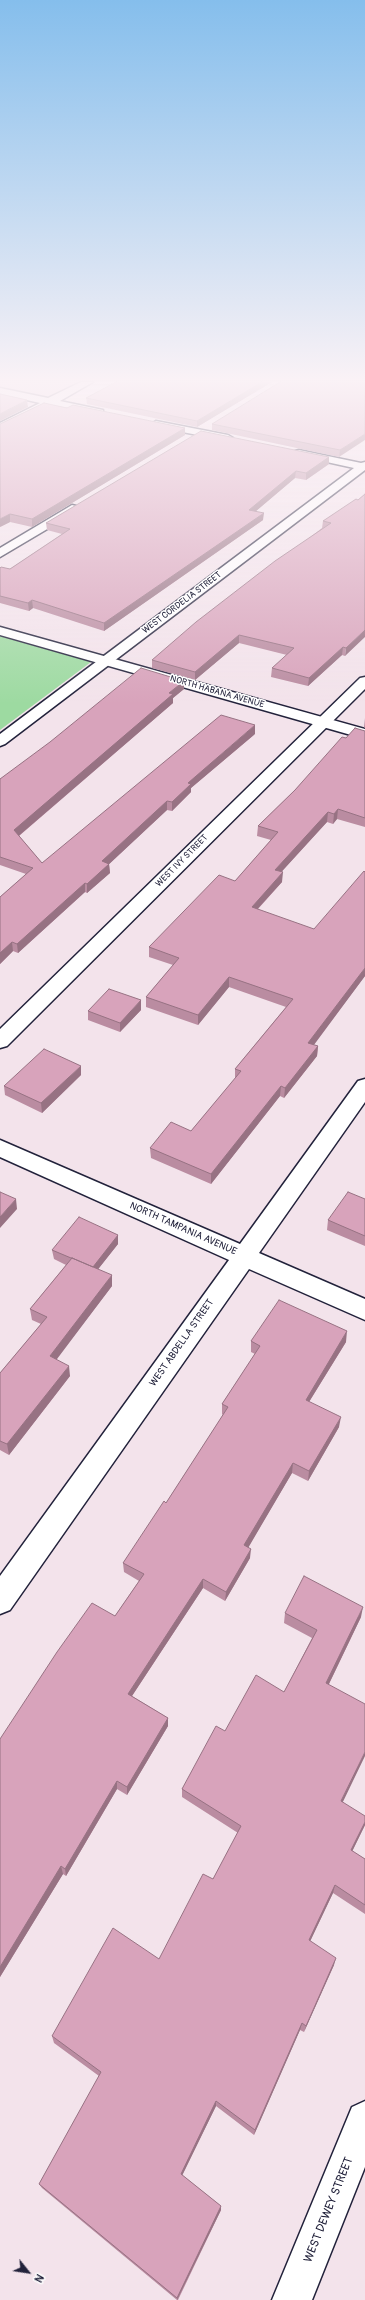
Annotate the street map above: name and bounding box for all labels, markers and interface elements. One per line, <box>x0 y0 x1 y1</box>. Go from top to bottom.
street label: WEST CORDELIA STREET <box>140 570 224 636</box>
street label: NORTH HABANA AVENUE <box>169 673 265 711</box>
street label: WEST IVY STREET <box>154 833 210 889</box>
street label: NORTH TAMPANIA AVENUE <box>127 1200 239 1258</box>
street label: WEST ABDELLA STREET <box>147 1297 217 1389</box>
street label: WEST DEWEY STREET <box>301 2155 357 2265</box>
north arrow <box>8 2252 48 2292</box>
text: N <box>31 2272 46 2285</box>

